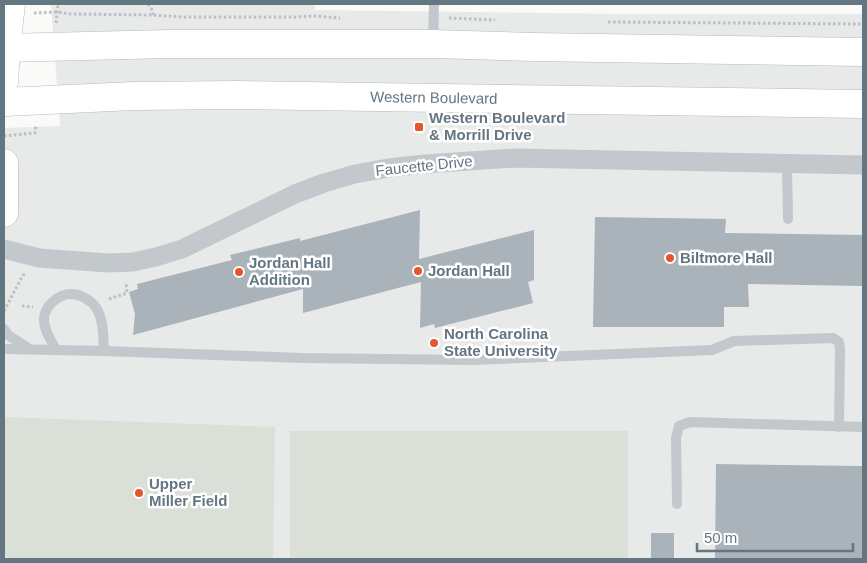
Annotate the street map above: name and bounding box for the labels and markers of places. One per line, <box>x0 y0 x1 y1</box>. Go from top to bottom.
place label: Western Boulevard & Morrill Drive <box>429 109 565 143</box>
marker: Western Boulevard & Morrill Drive <box>413 121 425 133</box>
place label: Biltmore Hall <box>680 249 773 266</box>
marker: Biltmore Hall <box>664 252 676 264</box>
place label: Jordan Hall Addition <box>249 254 331 288</box>
place label: Jordan Hall <box>428 262 510 279</box>
marker: Jordan Hall <box>412 265 424 277</box>
marker: Jordan Hall Addition <box>233 266 245 278</box>
place label: North Carolina State University <box>444 325 558 359</box>
marker: North Carolina State University <box>428 337 440 349</box>
place label: Upper Miller Field <box>149 475 227 509</box>
marker: Upper Miller Field <box>133 487 145 499</box>

